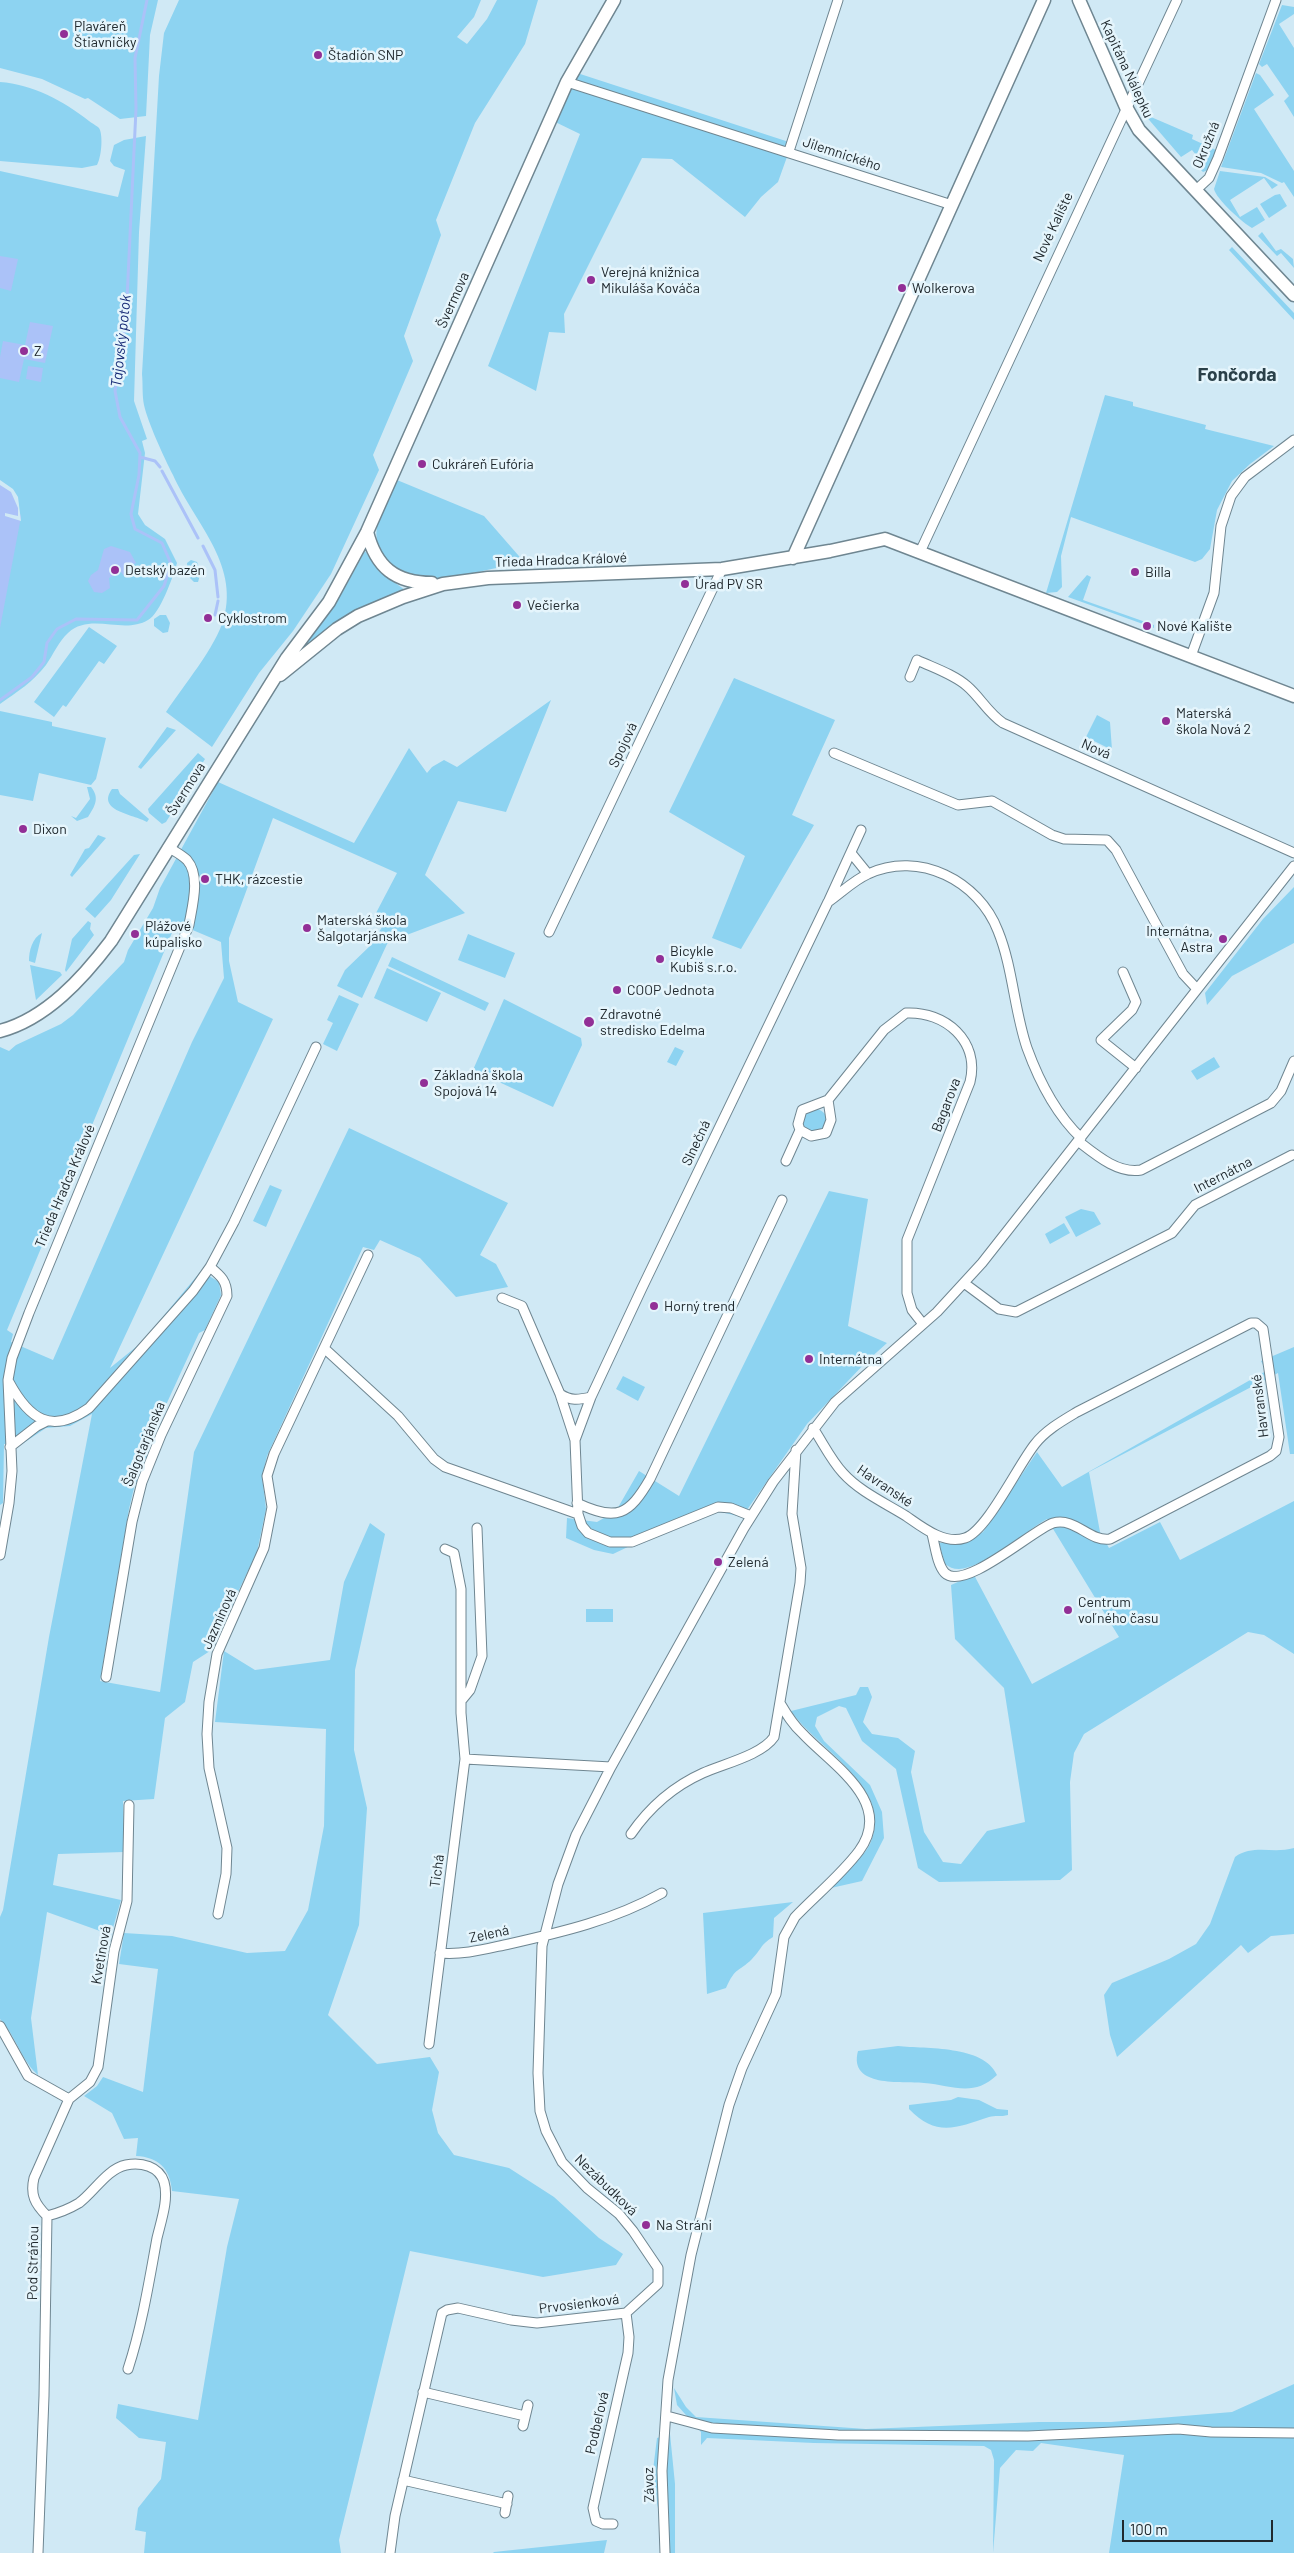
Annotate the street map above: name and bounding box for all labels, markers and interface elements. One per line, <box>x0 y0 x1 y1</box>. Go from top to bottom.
street label: Kapitána Nálepku <box>1097 17 1157 121</box>
place label: Plaváreň Štiavničky <box>74 18 136 50</box>
marker: Plaváreň Štiavničky <box>58 28 70 40</box>
place label: Štadión SNP <box>328 47 403 63</box>
marker: Štadión SNP <box>312 49 324 61</box>
street label: Okružná <box>1189 119 1223 171</box>
street label: Jilemnického <box>801 133 883 175</box>
street label: Nové Kalište <box>1030 189 1076 265</box>
place label: Verejná knižnica Mikuláša Kováča <box>601 264 700 296</box>
street label: Švermova <box>433 269 473 331</box>
marker: Verejná knižnica Mikuláša Kováča <box>585 274 597 286</box>
place label: Wolkerova <box>912 280 975 296</box>
marker: Wolkerova <box>896 282 908 294</box>
water label: Tajovský potok <box>107 294 135 388</box>
place label: Z <box>34 343 42 359</box>
marker: Z <box>18 345 30 357</box>
district label: Fončorda <box>1198 364 1276 386</box>
place label: Cukráreň Eufória <box>432 456 534 472</box>
marker: Cukráreň Eufória <box>416 458 428 470</box>
street label: Trieda Hradca Králové <box>495 549 627 571</box>
place label: Detský bazén <box>125 562 205 578</box>
marker: Detský bazén <box>109 564 121 576</box>
place label: Billa <box>1145 564 1171 580</box>
marker: Billa <box>1129 566 1141 578</box>
place label: Úrad PV SR <box>695 576 763 592</box>
marker: Úrad PV SR <box>679 578 691 590</box>
place label: Večierka <box>527 597 579 613</box>
marker: Večierka <box>511 599 523 611</box>
place label: Cyklostrom <box>218 610 287 626</box>
marker: Cyklostrom <box>202 612 214 624</box>
place label: Nové Kalište <box>1157 618 1232 634</box>
marker: Nové Kalište <box>1141 620 1153 632</box>
place label: Materská škola Nová 2 <box>1176 705 1251 738</box>
marker: Materská škola Nová 2 <box>1160 715 1172 727</box>
street label: Spojová <box>605 720 641 770</box>
street label: Nová <box>1079 735 1113 763</box>
street label: Švermova <box>163 759 209 819</box>
place label: Dixon <box>33 821 67 837</box>
marker: Dixon <box>17 823 29 835</box>
place label: THK, rázcestie <box>215 871 303 887</box>
marker: THK, rázcestie <box>199 873 211 885</box>
place label: Materská škola Šalgotarjánska <box>317 912 407 944</box>
place label: Plážové kúpalisko <box>145 918 202 950</box>
marker: Materská škola Šalgotarjánska <box>301 922 313 934</box>
place label: Internátna, Astra <box>1146 923 1213 956</box>
marker: Plážové kúpalisko <box>129 928 141 940</box>
marker: Internátna, Astra <box>1217 933 1229 945</box>
place label: Bicykle Kubiš s.r.o. <box>670 943 737 976</box>
marker: Bicykle Kubiš s.r.o. <box>654 953 666 965</box>
place label: COOP Jednota <box>627 982 714 998</box>
marker: COOP Jednota <box>611 984 623 996</box>
place label: Zdravotné stredisko Edelma <box>600 1006 705 1038</box>
marker: Zdravotné stredisko Edelma <box>582 1015 596 1029</box>
place label: Základná škola Spojová 14 <box>434 1067 523 1100</box>
street label: Bagarova <box>928 1076 964 1134</box>
marker: Základná škola Spojová 14 <box>418 1077 430 1089</box>
street label: Slnečná <box>678 1118 714 1168</box>
street label: Trieda Hradca Králové <box>31 1122 99 1250</box>
street label: Internátna <box>1191 1153 1255 1197</box>
place label: Horný trend <box>664 1298 735 1314</box>
marker: Horný trend <box>648 1300 660 1312</box>
place label: Internátna <box>819 1351 882 1367</box>
marker: Internátna <box>803 1353 815 1365</box>
street label: Havranské <box>1248 1373 1272 1439</box>
street label: Šalgotarjánska <box>119 1399 169 1489</box>
street label: Havranské <box>854 1461 916 1511</box>
place label: Zelená <box>728 1554 769 1570</box>
marker: Zelená <box>712 1556 724 1568</box>
street label: Jazmínová <box>198 1586 240 1652</box>
place label: Centrum voľného času <box>1078 1594 1158 1626</box>
marker: Centrum voľného času <box>1062 1604 1074 1616</box>
street label: Tichá <box>426 1853 448 1889</box>
street label: Zelená <box>467 1922 511 1946</box>
street label: Kvetinová <box>88 1924 114 1986</box>
street label: Nezábudková <box>571 2151 641 2219</box>
place label: Na Stráni <box>656 2217 712 2233</box>
marker: Na Stráni <box>640 2219 652 2231</box>
street label: Pod Stráňou <box>24 2226 42 2300</box>
street label: Prvosienková <box>538 2291 620 2317</box>
street label: Podbeľová <box>582 2390 612 2456</box>
street label: Závoz <box>640 2467 658 2503</box>
scale bar <box>1124 2510 1275 2542</box>
text: 100 m <box>1130 2520 1168 2538</box>

